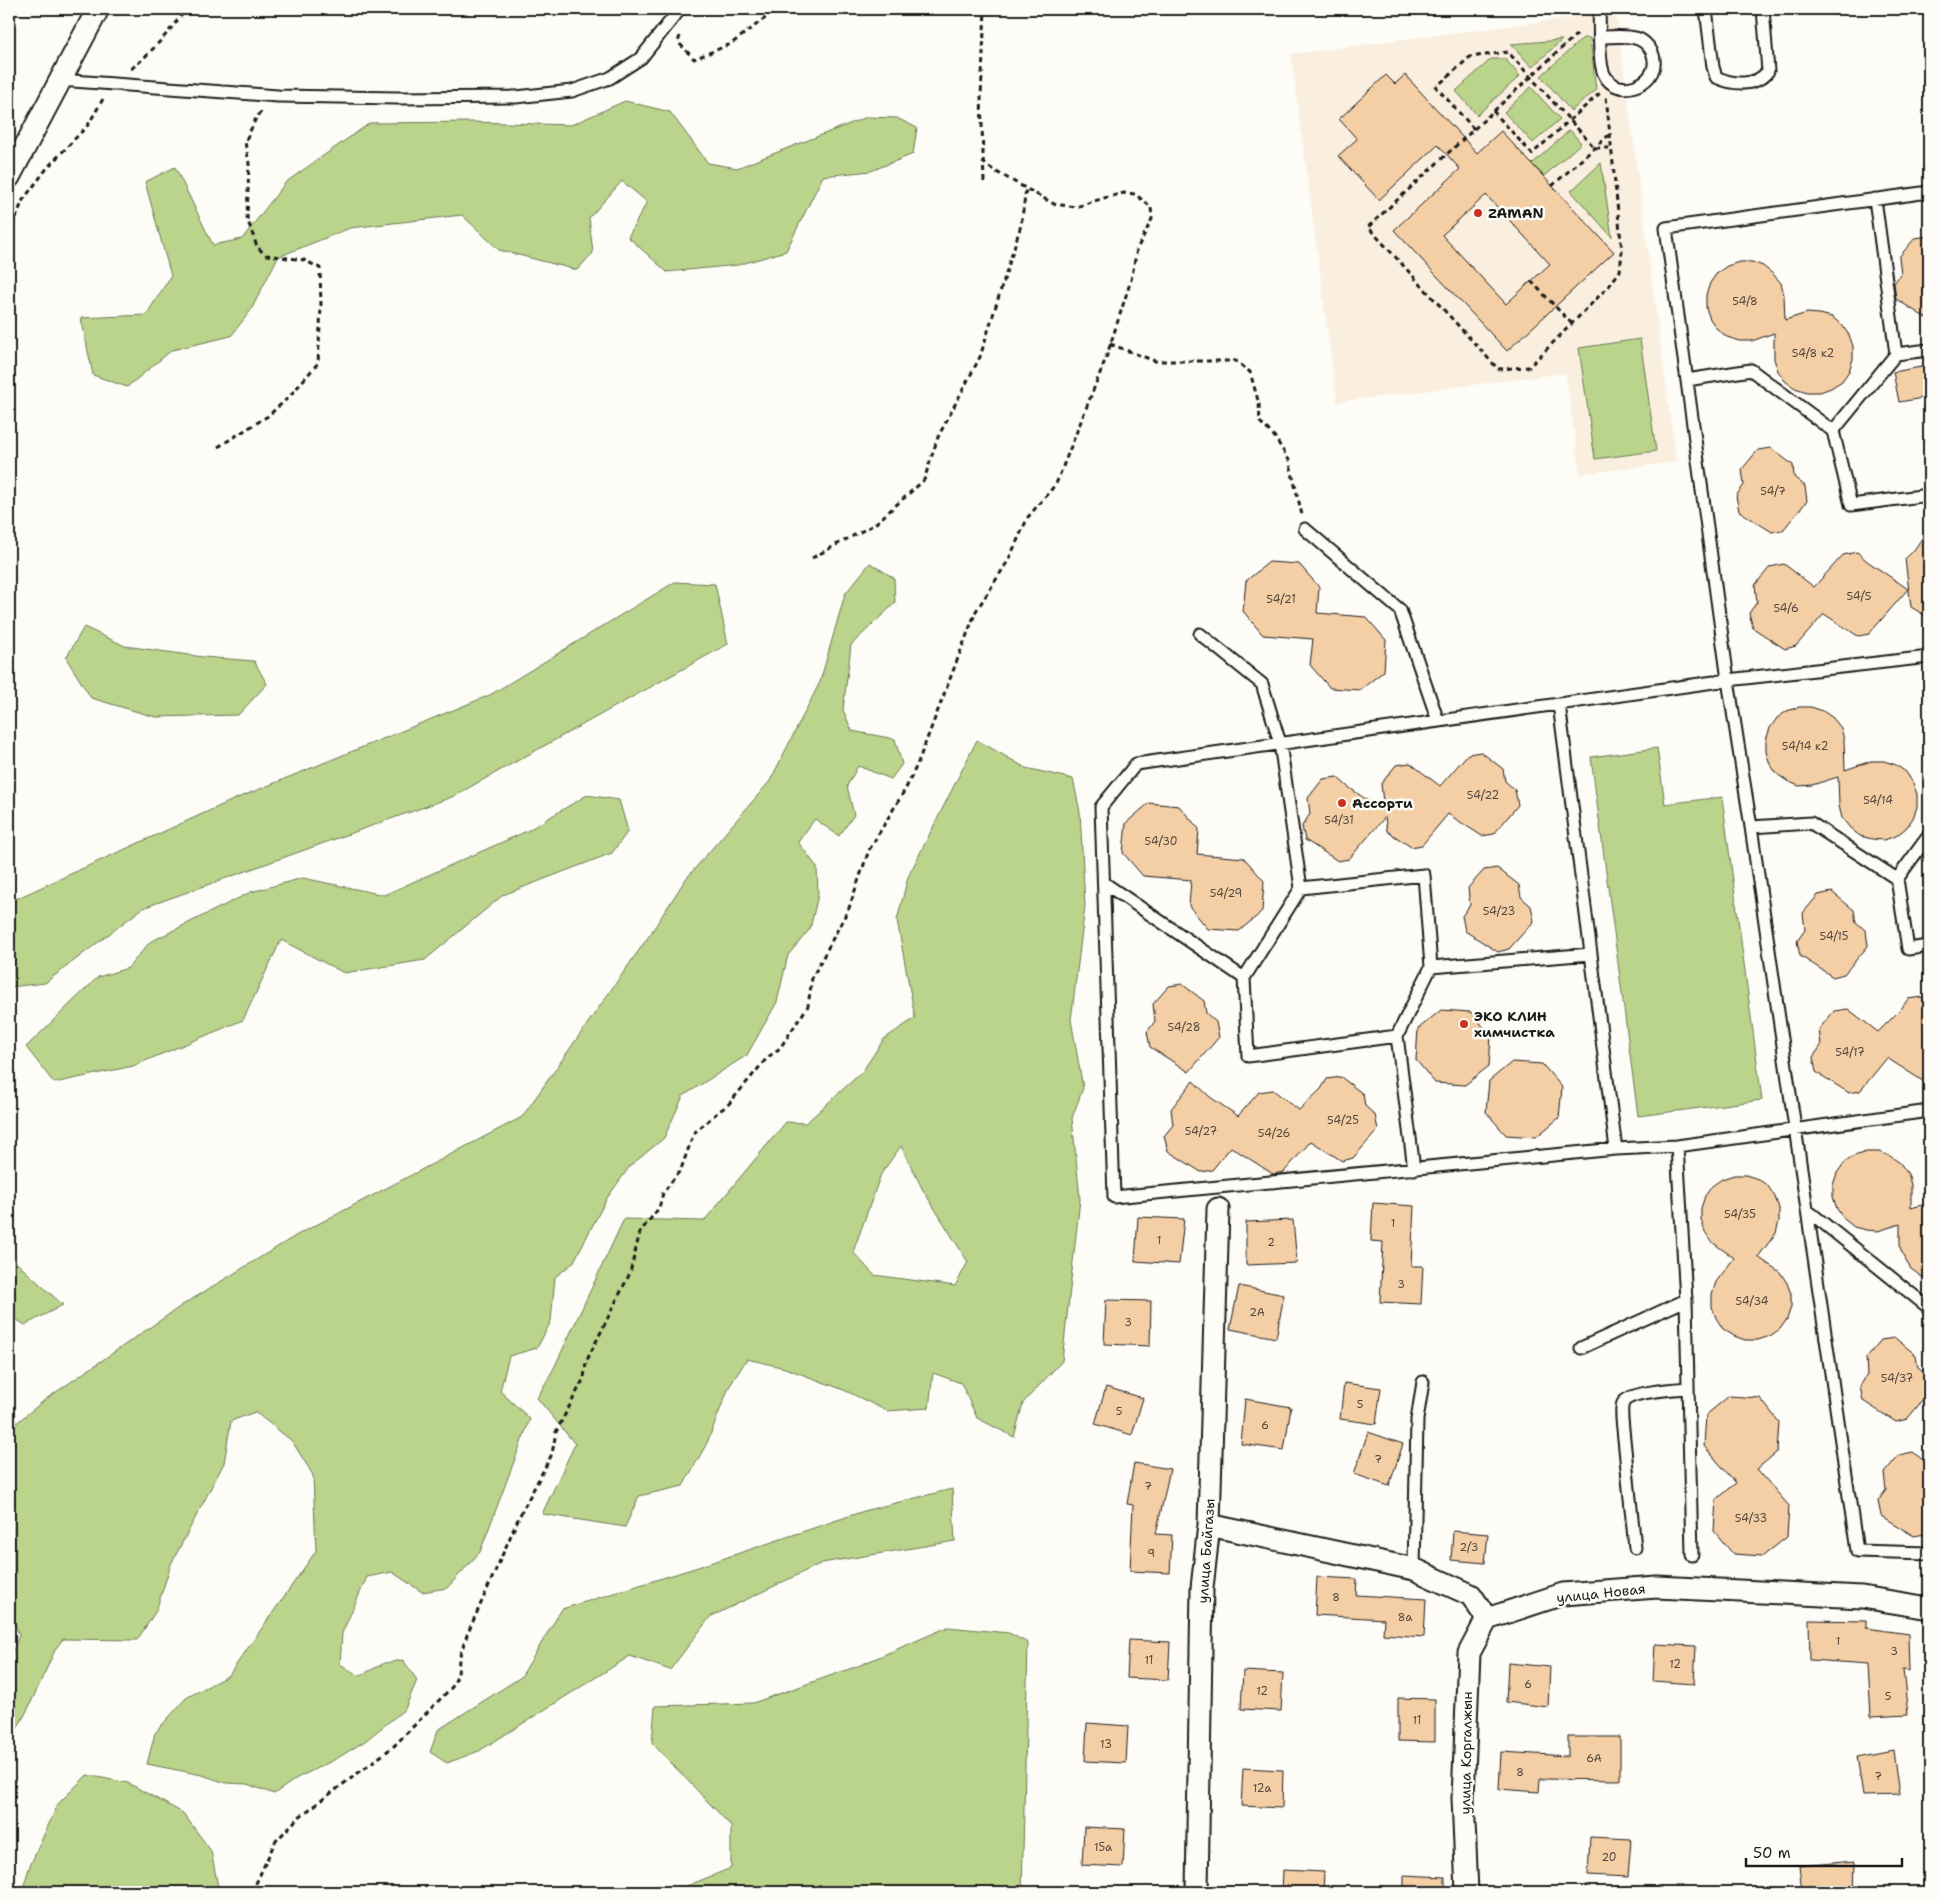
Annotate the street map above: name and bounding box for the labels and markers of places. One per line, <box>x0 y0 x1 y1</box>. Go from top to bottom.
place label: ZAMAN <box>1488 204 1544 222</box>
marker: ZAMAN <box>1472 207 1484 219</box>
place label: Ассорти <box>1352 794 1413 812</box>
marker: Ассорти <box>1336 797 1348 809</box>
place label: ЭКО КЛИН химчистка <box>1474 1007 1555 1041</box>
marker: ЭКО КЛИН химчистка <box>1458 1018 1470 1030</box>

